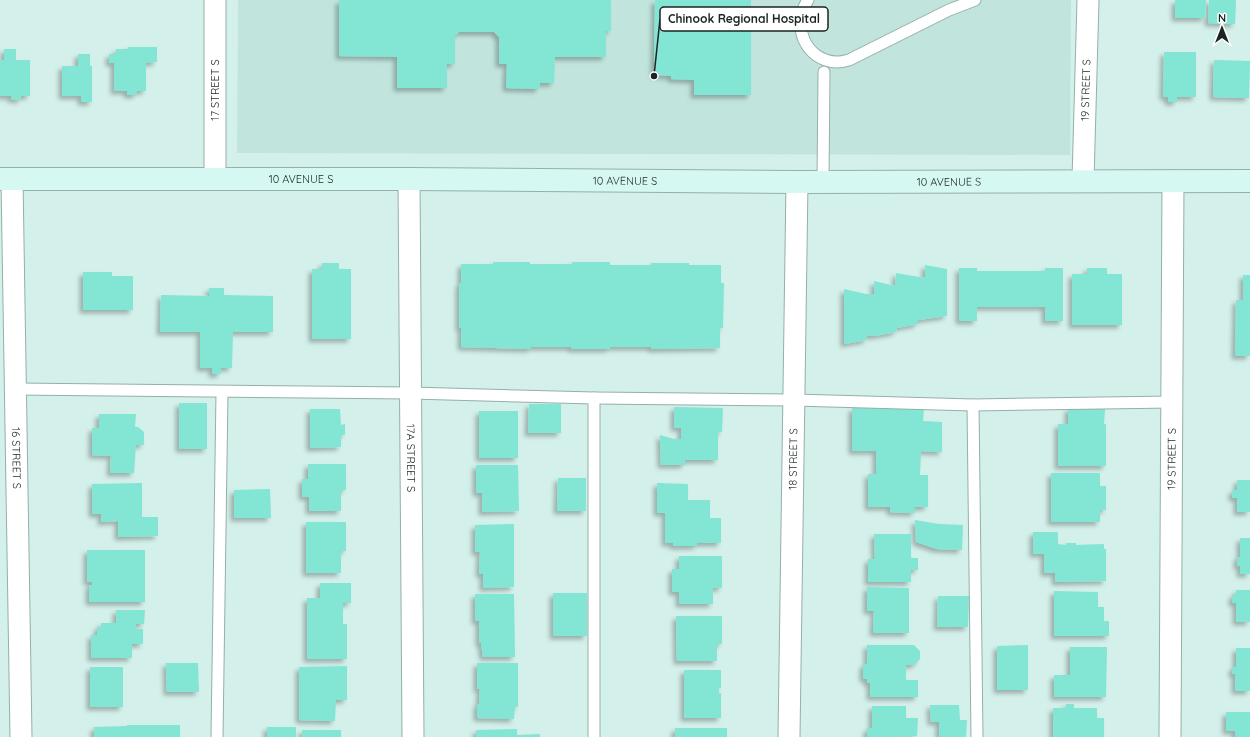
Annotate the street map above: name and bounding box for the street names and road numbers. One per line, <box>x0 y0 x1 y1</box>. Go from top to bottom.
street label: 17 STREET S <box>208 59 222 121</box>
street label: 19 STREET S <box>1078 59 1093 121</box>
street label: 10 AVENUE S <box>269 172 333 186</box>
street label: 10 AVENUE S <box>593 173 657 188</box>
street label: 10 AVENUE S <box>917 175 981 189</box>
street label: 17A STREET S <box>404 424 418 492</box>
street label: 16 STREET S <box>9 427 24 489</box>
street label: 18 STREET S <box>786 428 800 490</box>
street label: 19 STREET S <box>1164 428 1179 490</box>

